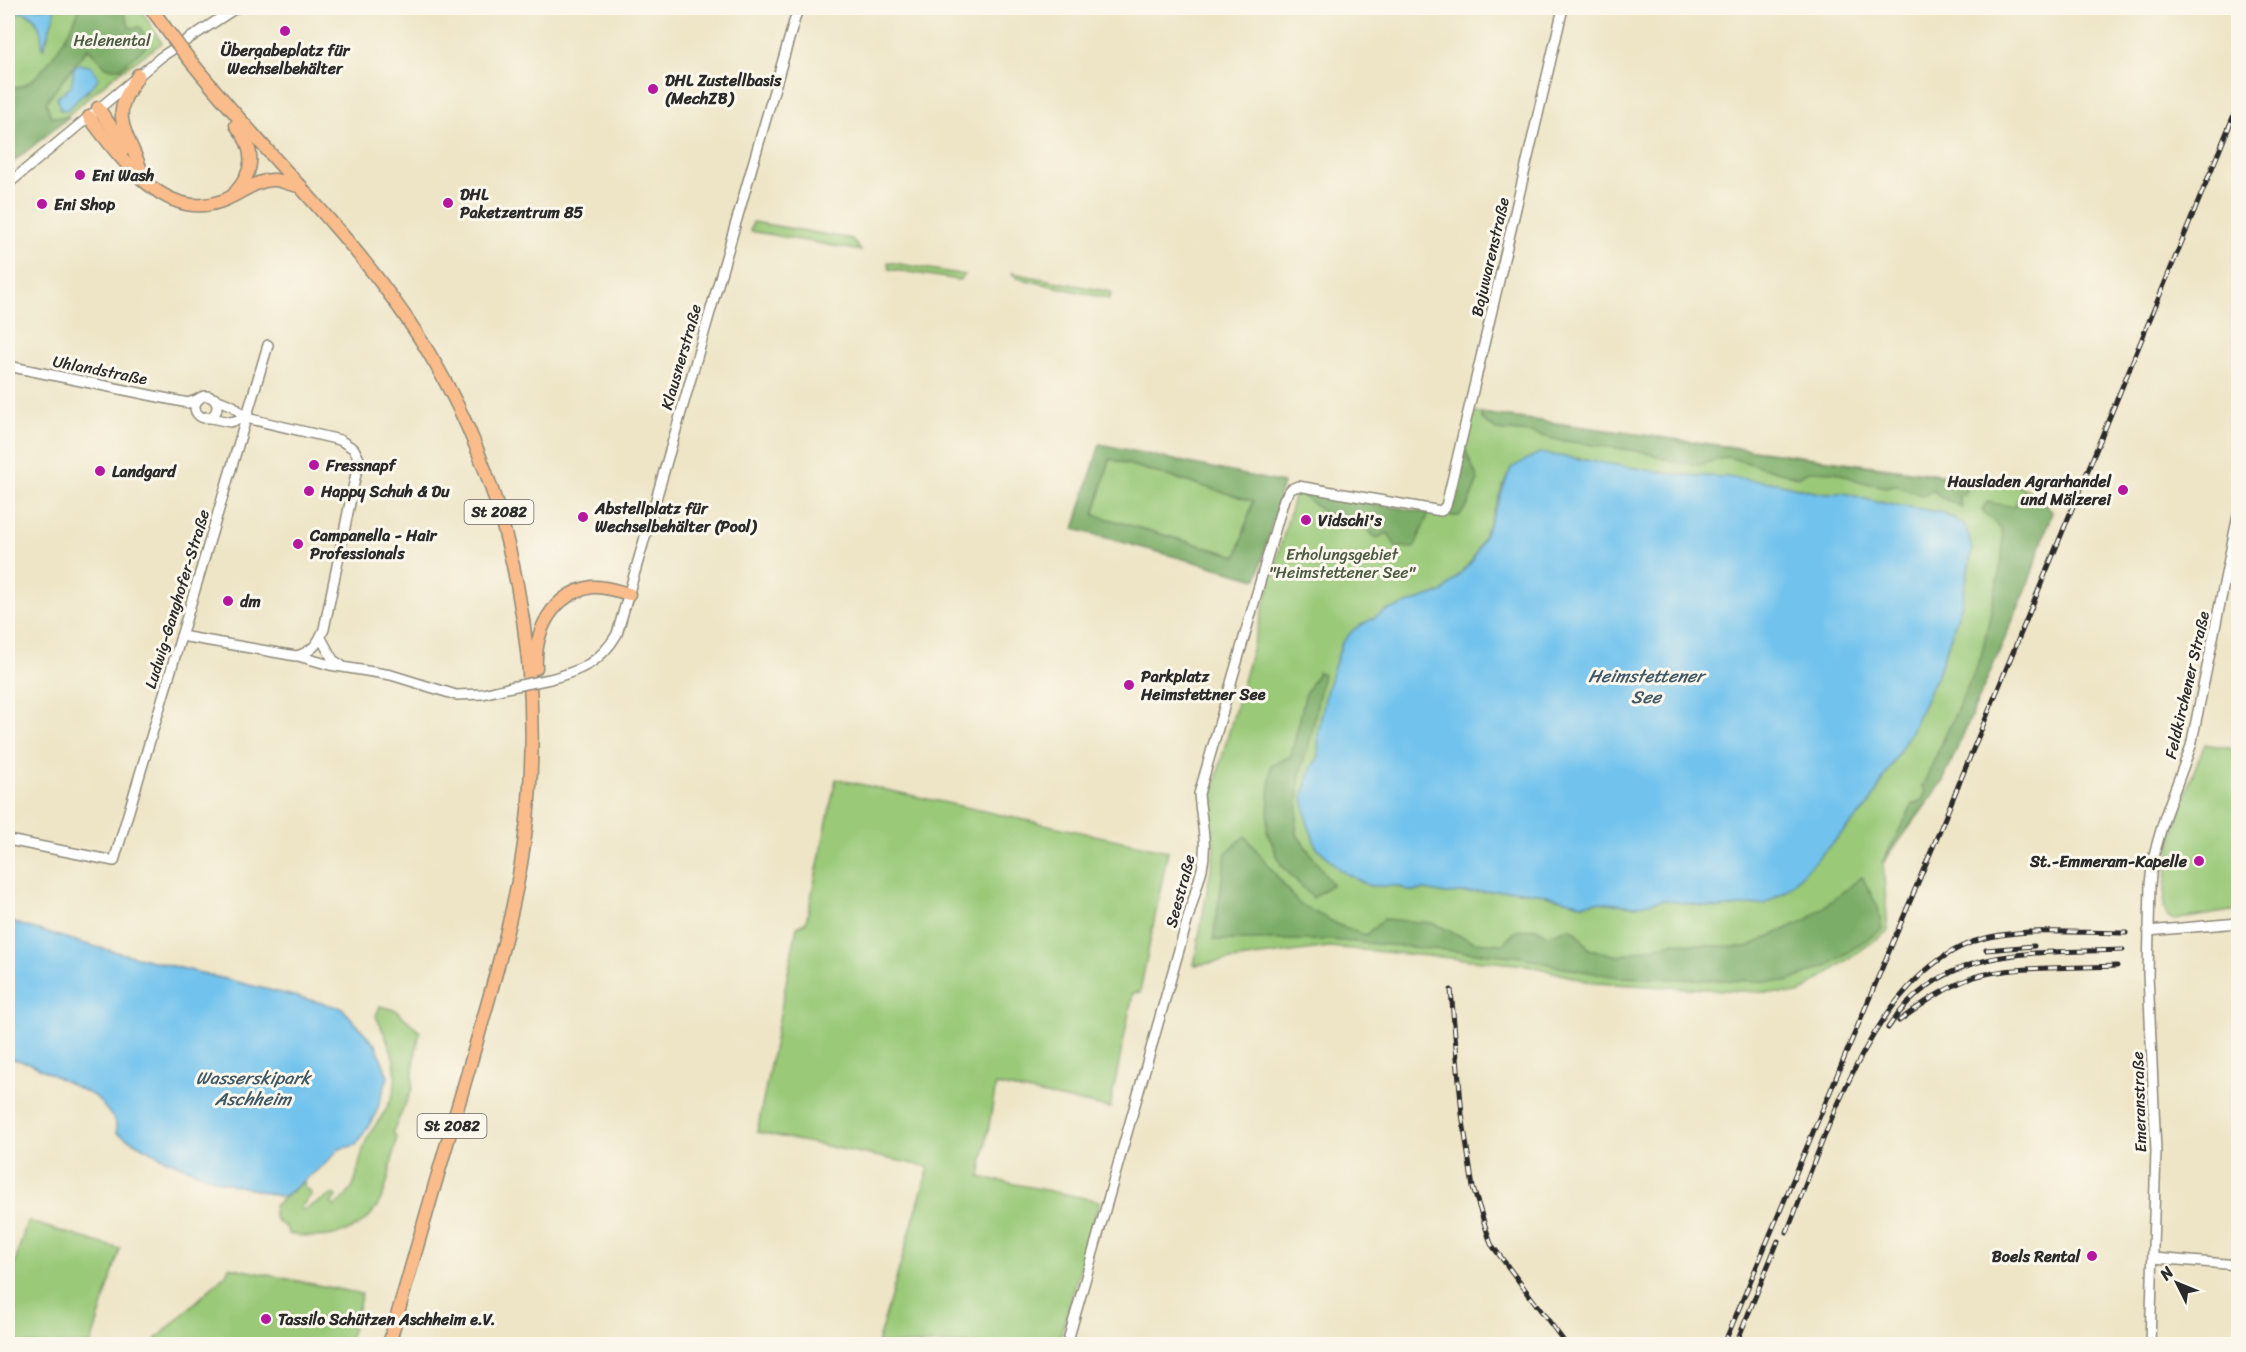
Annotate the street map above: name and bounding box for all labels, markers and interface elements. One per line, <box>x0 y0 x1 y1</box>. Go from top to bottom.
marker: Übergabeplatz für Wechselbehälter <box>278 24 292 38</box>
park label: Helenental <box>74 26 151 55</box>
place label: Übergabeplatz für Wechselbehälter <box>221 36 351 83</box>
place label: DHL Zustellbasis (MechZB) <box>665 66 782 113</box>
marker: DHL Zustellbasis (MechZB) <box>646 82 660 96</box>
place label: Eni Wash <box>92 161 155 190</box>
marker: Eni Wash <box>73 168 87 182</box>
place label: DHL Paketzentrum 85 <box>460 180 584 227</box>
place label: Eni Shop <box>54 190 116 219</box>
street label: Bajuwarenstraße <box>1462 194 1518 319</box>
marker: DHL Paketzentrum 85 <box>441 196 455 210</box>
marker: Eni Shop <box>35 197 49 211</box>
street label: Klausnerstraße <box>652 301 710 413</box>
street label: Uhlandstraße <box>50 347 150 393</box>
place label: Fressnapf <box>325 451 398 480</box>
place label: Landgard <box>112 457 177 486</box>
marker: Fressnapf <box>307 458 321 472</box>
marker: Landgard <box>93 464 107 478</box>
place label: Hausladen Agrarhandel und Mälzerei <box>1947 467 2112 514</box>
place label: Happy Schuh & Du <box>320 477 450 506</box>
marker: Hausladen Agrarhandel und Mälzerei <box>2116 483 2130 497</box>
marker: Happy Schuh & Du <box>302 484 316 498</box>
place label: Abstellplatz für Wechselbehälter (Pool) <box>594 494 757 541</box>
road number: St 2082 <box>464 500 534 524</box>
street label: Ludwig-Ganghofer-Straße <box>136 506 218 692</box>
place label: Vidschi's <box>1318 506 1382 535</box>
marker: Abstellplatz für Wechselbehälter (Pool) <box>576 510 590 524</box>
marker: Vidschi's <box>1299 513 1313 527</box>
place label: Campanella - Hair Professionals <box>309 521 438 568</box>
marker: Campanella - Hair Professionals <box>291 537 305 551</box>
park label: Erholungsgebiet "Heimstettener See" <box>1269 540 1416 587</box>
place label: dm <box>240 587 261 616</box>
marker: dm <box>221 594 235 608</box>
street label: Feldkirchener Straße <box>2156 608 2218 762</box>
water label: Heimstettener See <box>1588 660 1707 713</box>
place label: Parkplatz Heimstettner See <box>1140 662 1266 709</box>
marker: Parkplatz Heimstettner See <box>1122 678 1136 692</box>
place label: St.-Emmeram-Kapelle <box>2029 847 2188 876</box>
street label: Seestraße <box>1156 851 1204 931</box>
marker: St.-Emmeram-Kapelle <box>2192 854 2206 868</box>
street label: Emeranstraße <box>2123 1051 2155 1153</box>
water label: Wasserskipark Aschheim <box>196 1062 313 1115</box>
road number: St 2082 <box>418 1114 486 1138</box>
place label: Boels Rental <box>1992 1242 2081 1271</box>
marker: Boels Rental <box>2085 1249 2099 1263</box>
north arrow <box>2147 1253 2207 1313</box>
text: N <box>2151 1259 2181 1288</box>
place label: Tassilo Schützen Aschheim e.V. <box>278 1305 496 1334</box>
marker: Tassilo Schützen Aschheim e.V. <box>259 1312 273 1326</box>

